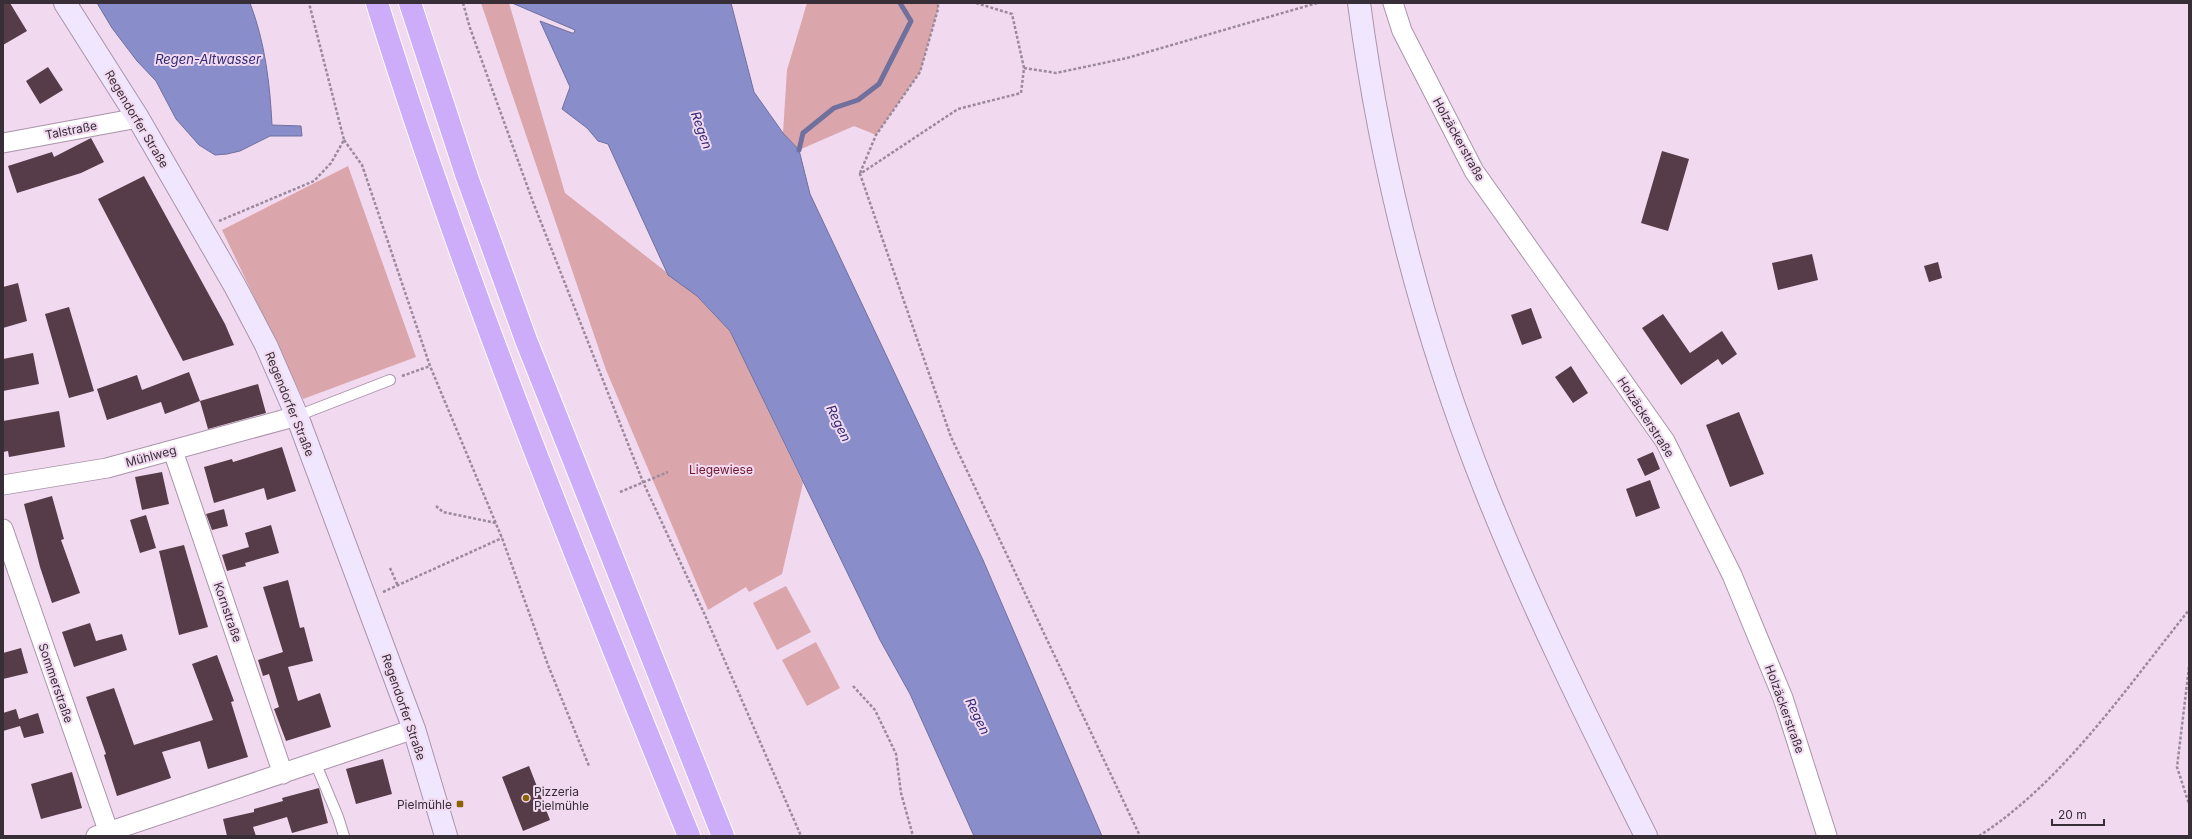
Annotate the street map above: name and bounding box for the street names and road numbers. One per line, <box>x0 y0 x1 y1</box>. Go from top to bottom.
street label: Regendorfer Straße <box>102 67 172 171</box>
street label: Holzäckerstraße <box>1430 95 1488 183</box>
street label: Talstraße <box>44 118 98 142</box>
street label: Regendorfer Straße <box>262 349 318 459</box>
street label: Holzäckerstraße <box>1614 374 1678 460</box>
street label: Mühlweg <box>124 442 178 470</box>
street label: Kornstraße <box>211 580 245 644</box>
street label: Sommerstraße <box>35 641 77 725</box>
street label: Regendorfer Straße <box>379 652 429 762</box>
street label: Holzäckerstraße <box>1762 663 1808 755</box>

